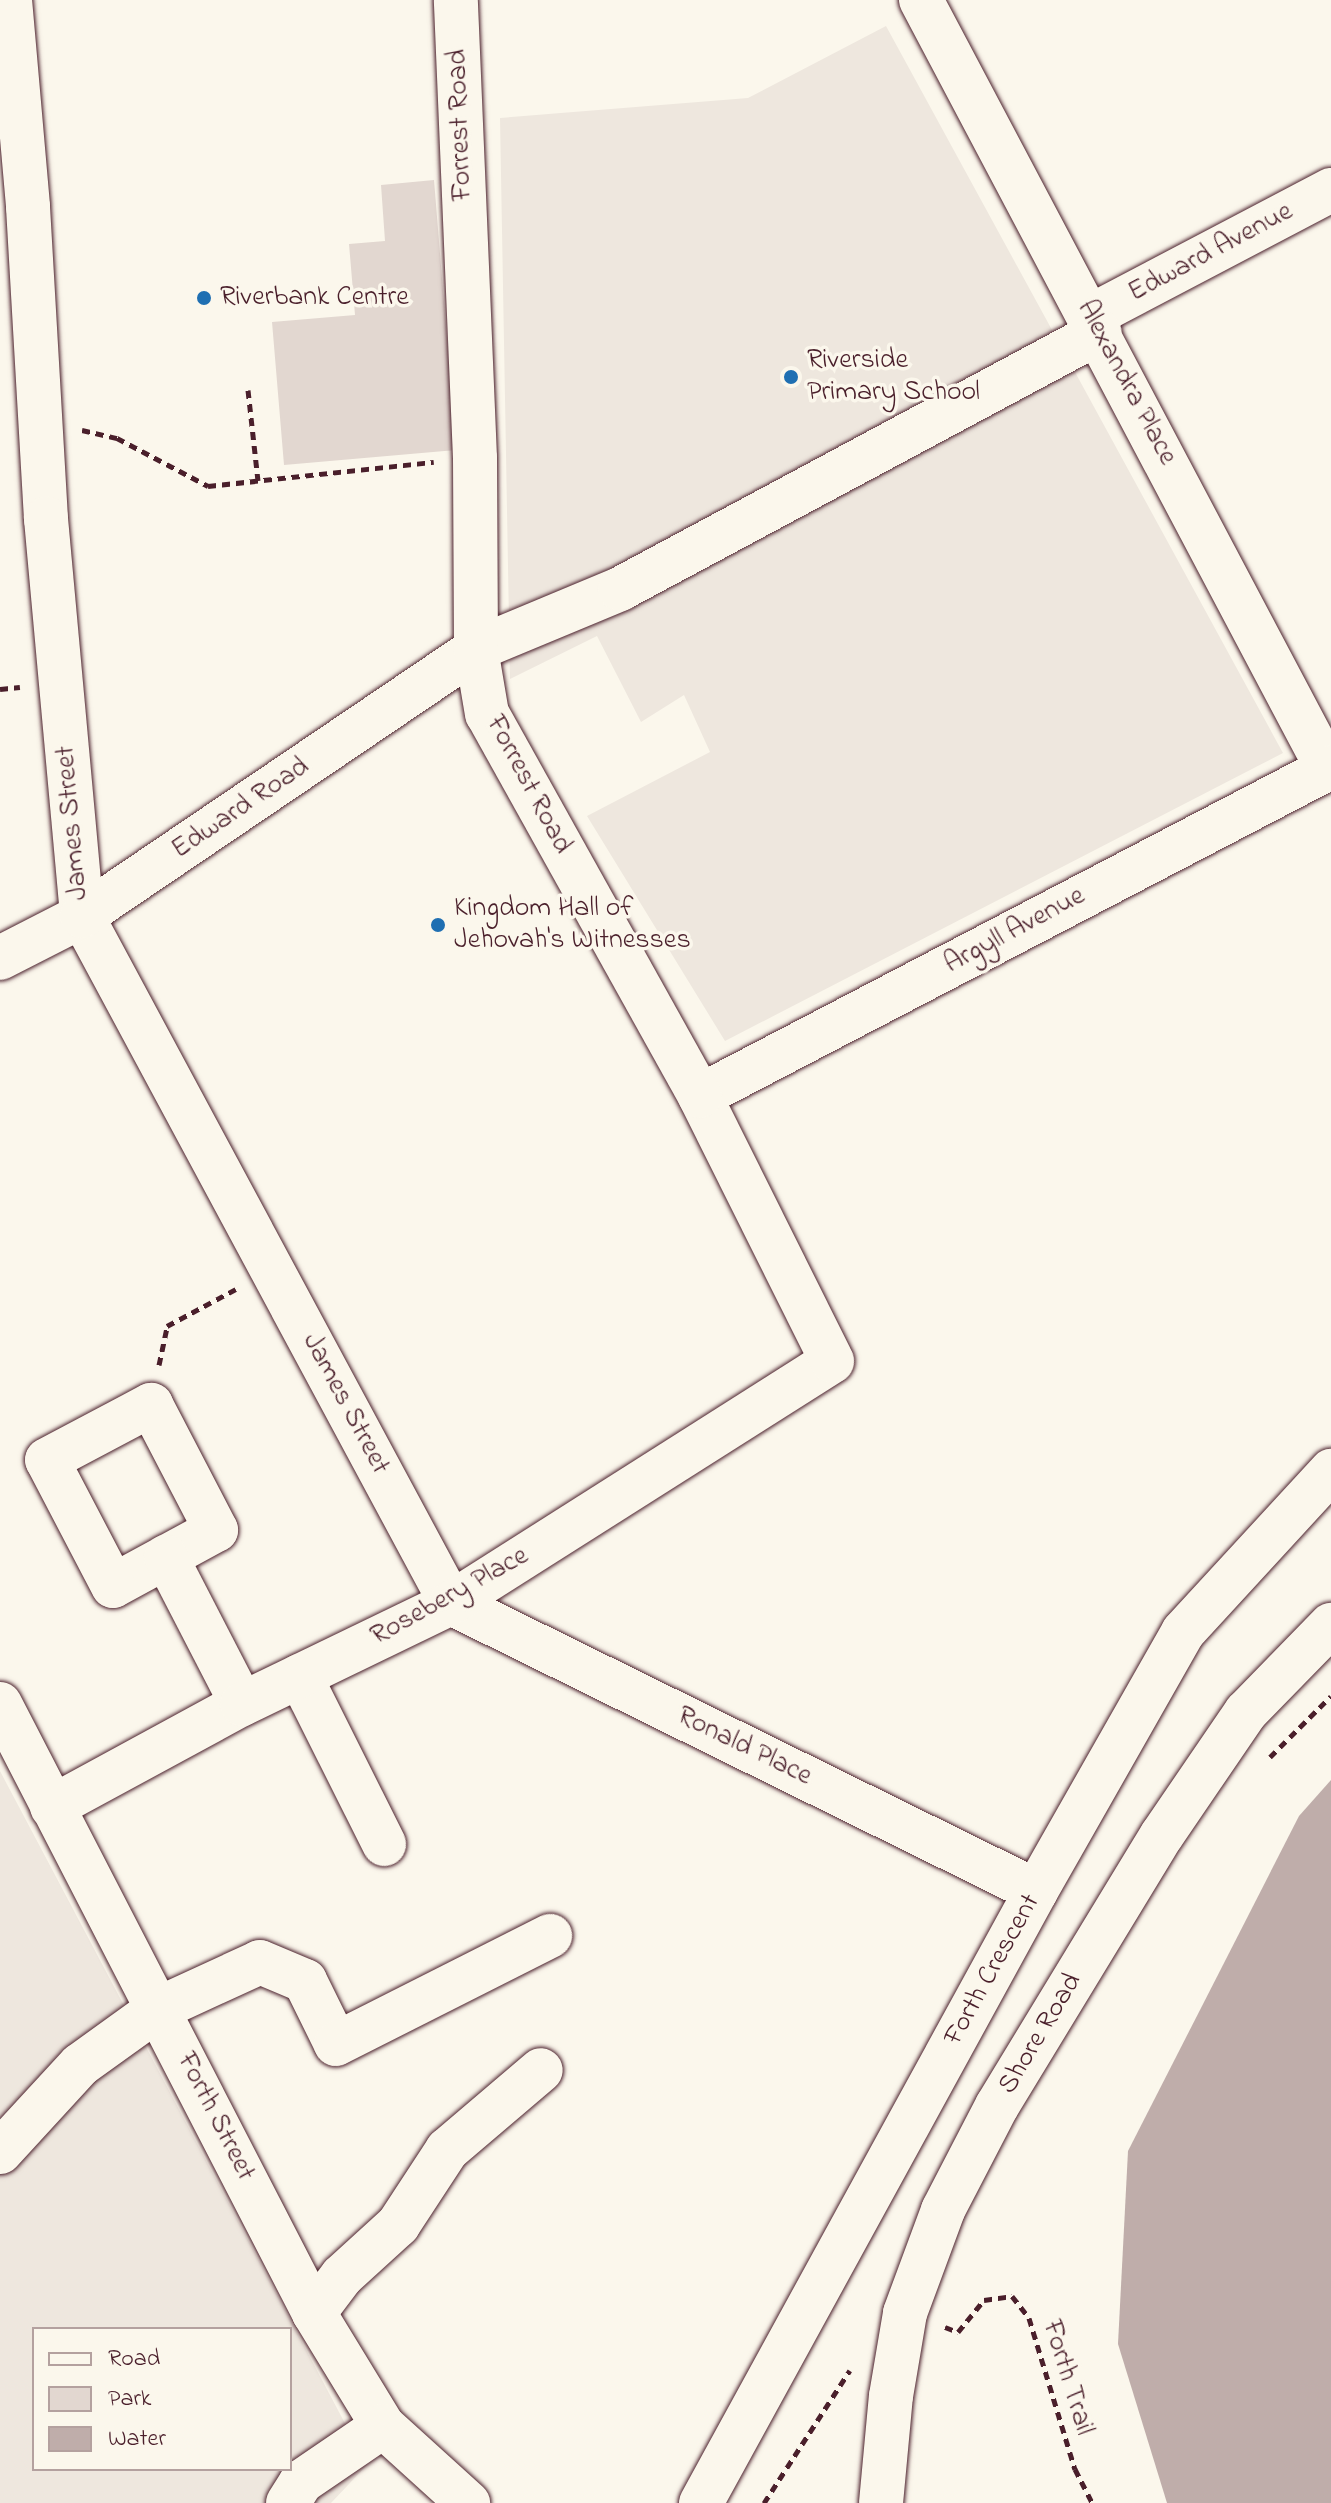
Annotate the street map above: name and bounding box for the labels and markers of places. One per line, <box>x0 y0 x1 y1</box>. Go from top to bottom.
place label: Riverbank Centre <box>220 281 409 315</box>
marker: Riverbank Centre <box>195 289 213 307</box>
place label: Riverside Primary School <box>807 344 980 410</box>
marker: Riverside Primary School <box>782 368 800 386</box>
place label: Kingdom Hall of Jehovah's Witnesses <box>454 892 691 958</box>
marker: Kingdom Hall of Jehovah's Witnesses <box>429 916 447 934</box>

